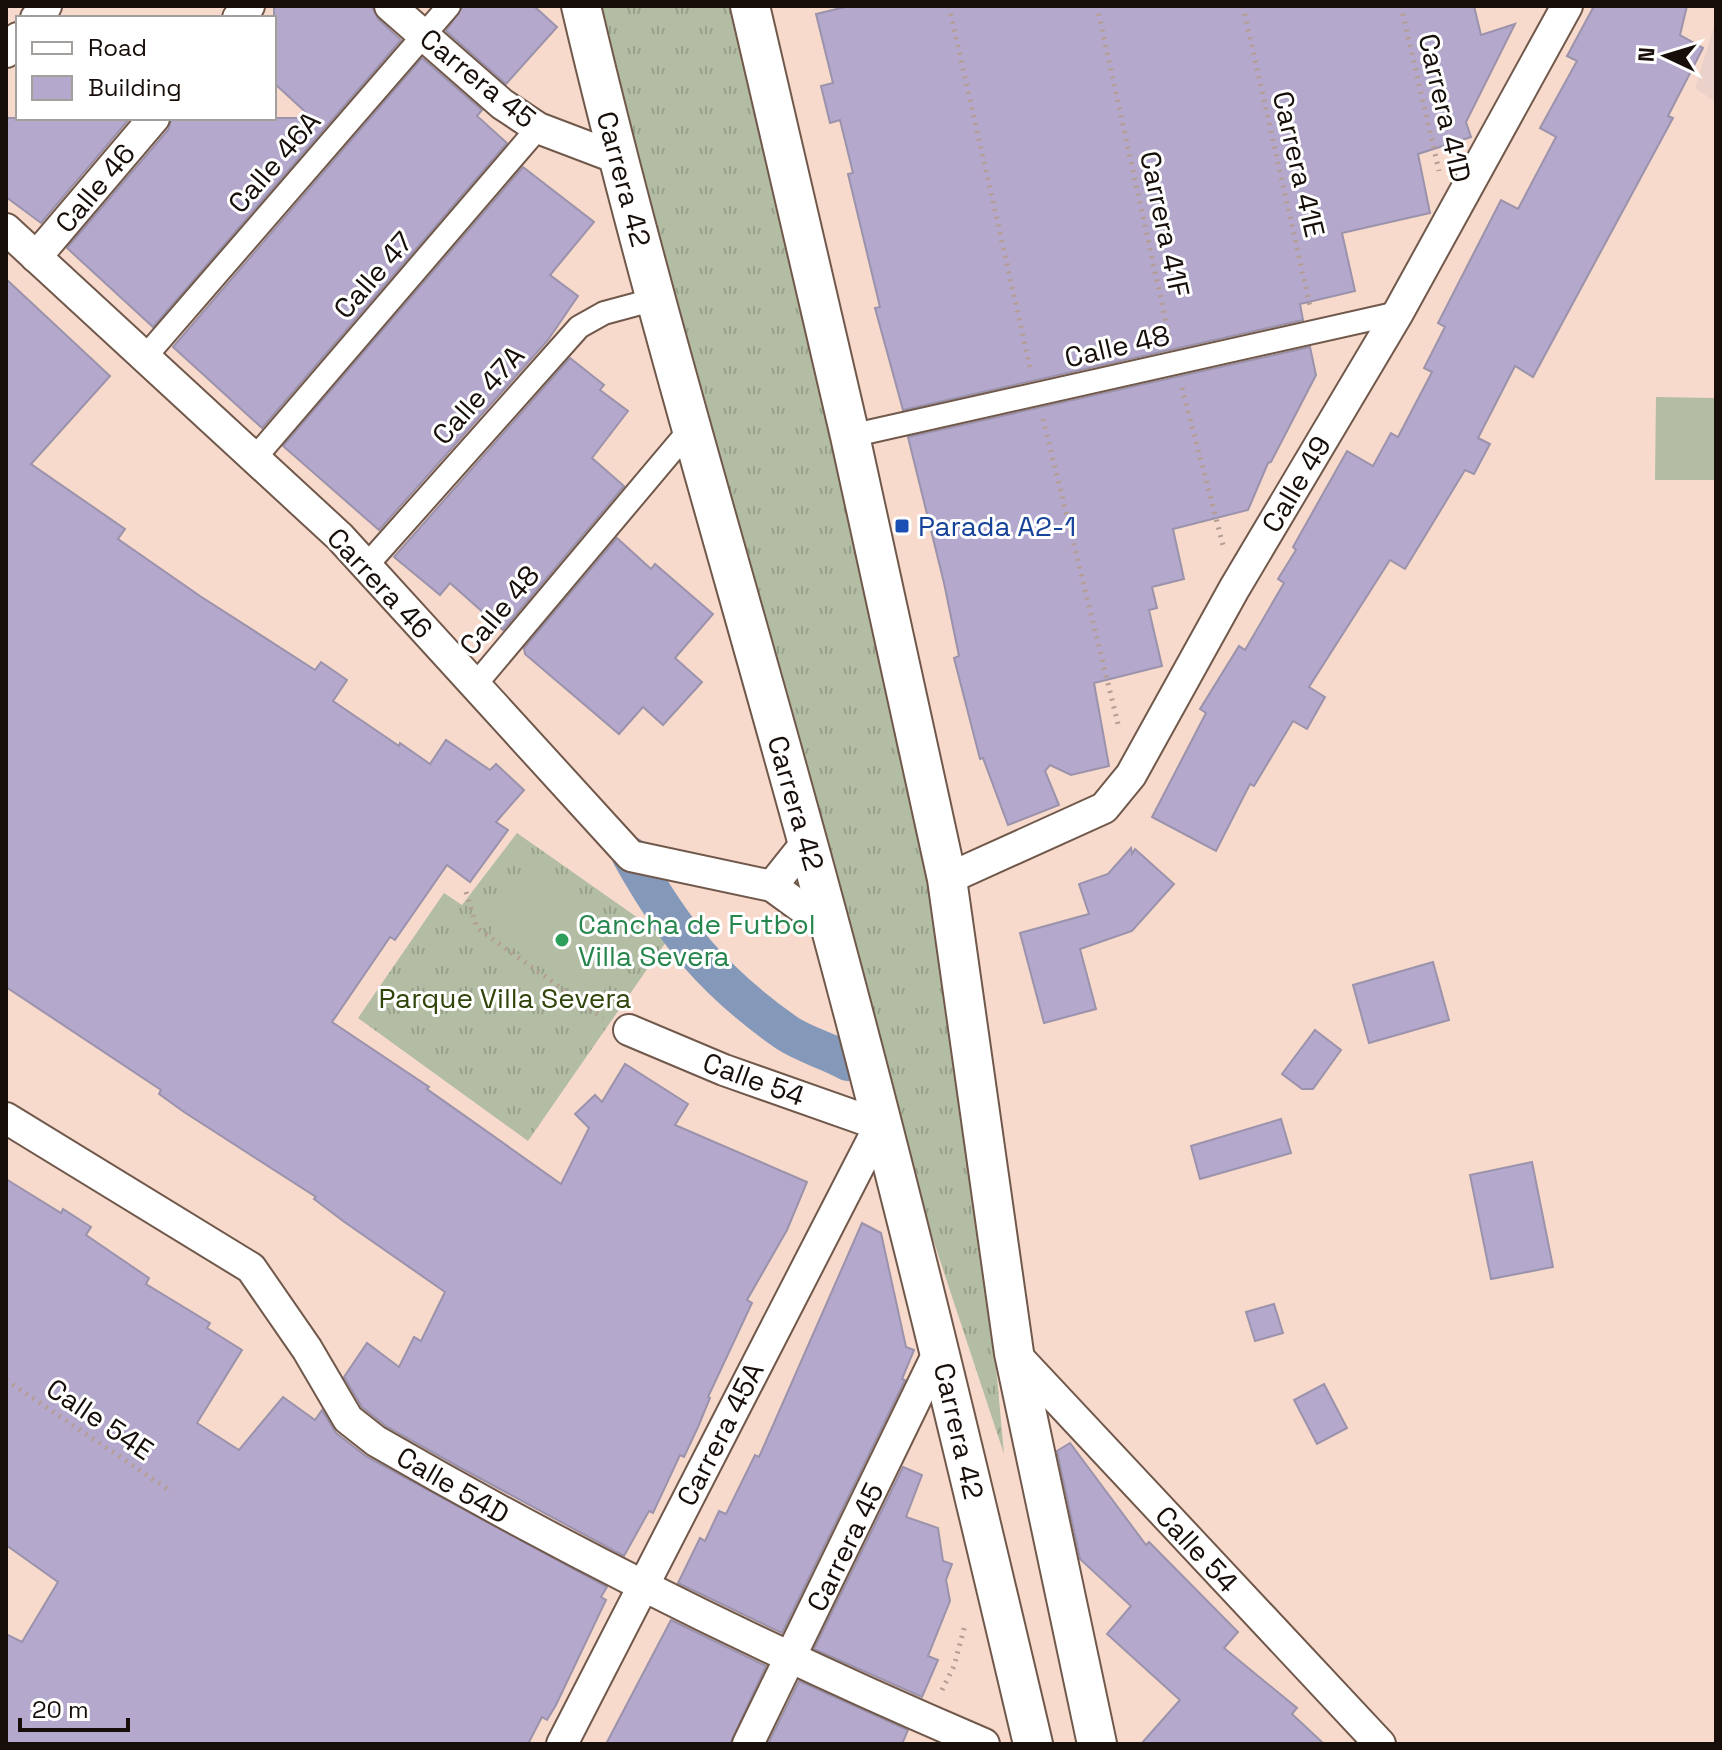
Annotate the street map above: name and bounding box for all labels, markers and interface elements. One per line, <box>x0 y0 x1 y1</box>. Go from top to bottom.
legend <box>16 16 276 120</box>
north arrow <box>1626 16 1706 96</box>
street label: Carrera 45 <box>413 20 543 136</box>
street label: Carrera 41D <box>1410 30 1480 186</box>
text: Road <box>88 32 147 63</box>
text: N <box>1632 46 1661 63</box>
text: Building <box>88 72 182 103</box>
street label: Carrera 41E <box>1265 87 1333 241</box>
street label: Calle 46A <box>220 103 328 221</box>
street label: Carrera 42 <box>589 107 659 251</box>
street label: Calle 46 <box>47 136 143 240</box>
street label: Carrera 41F <box>1132 148 1198 300</box>
street label: Calle 47 <box>325 224 421 326</box>
street label: Calle 48 <box>1061 316 1173 376</box>
street label: Calle 47A <box>424 338 532 452</box>
street label: Calle 49 <box>1253 429 1339 539</box>
place label: Parada A2-1 <box>918 508 1076 544</box>
marker: Parada A2-1 <box>893 517 911 535</box>
street label: Carrera 46 <box>319 520 441 646</box>
street label: Calle 48 <box>451 558 547 662</box>
street label: Carrera 42 <box>760 731 832 875</box>
place label: Cancha de Futbol Villa Severa <box>578 906 816 974</box>
marker: Cancha de Futbol Villa Severa <box>553 931 571 949</box>
park label: Parque Villa Severa <box>379 980 631 1016</box>
street label: Calle 54 <box>698 1044 810 1114</box>
street label: Carrera 45A <box>668 1356 772 1512</box>
street label: Carrera 42 <box>926 1359 992 1503</box>
street label: Calle 54E <box>40 1370 160 1468</box>
street label: Calle 54D <box>390 1438 516 1532</box>
street label: Carrera 45 <box>798 1477 892 1617</box>
street label: Calle 54 <box>1148 1498 1246 1600</box>
scale bar <box>20 1682 128 1732</box>
text: 20 m <box>32 1694 89 1725</box>

